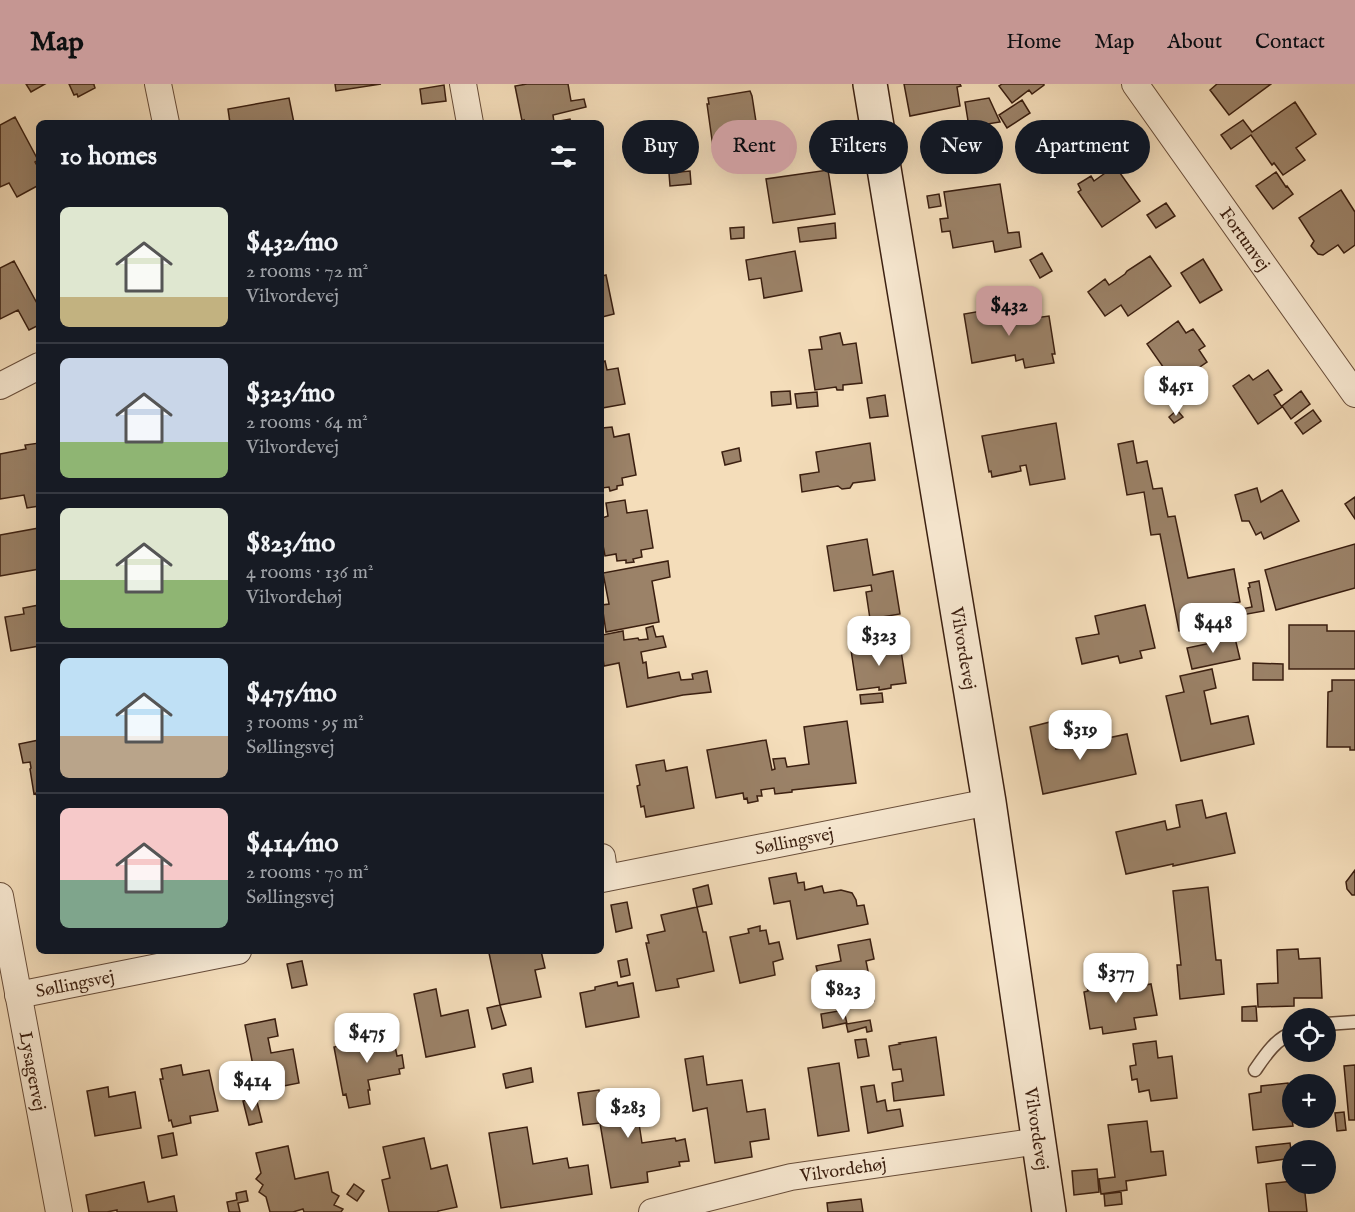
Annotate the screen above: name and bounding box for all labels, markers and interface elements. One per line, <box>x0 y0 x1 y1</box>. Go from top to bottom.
text: Map <box>30 25 84 60</box>
text: Home <box>1006 29 1061 56</box>
text: Map <box>1094 29 1134 56</box>
text: About <box>1167 29 1222 56</box>
text: Contact <box>1255 29 1325 56</box>
chip: Buy <box>622 120 699 174</box>
chip: Rent <box>711 120 797 174</box>
chip: Filters <box>809 120 908 174</box>
chip: New <box>920 120 1003 174</box>
chip: Apartment <box>1015 120 1150 174</box>
text: 10 homes <box>60 140 157 173</box>
icon: filters <box>547 140 580 173</box>
street label: Fortunvej <box>1213 203 1274 276</box>
text: $432/mo <box>246 226 338 259</box>
icon: home <box>108 231 180 303</box>
text: 2 rooms · 72 m² <box>246 259 368 284</box>
text: Vilvordevej <box>246 284 339 309</box>
pin: $432 <box>973 286 1045 337</box>
text: $432 <box>990 293 1028 318</box>
pin: $451 <box>1140 366 1212 417</box>
text: $451 <box>1158 373 1194 398</box>
text: $323/mo <box>246 377 335 410</box>
icon: home <box>108 382 180 454</box>
text: 2 rooms · 64 m² <box>246 410 368 435</box>
text: Vilvordevej <box>246 435 339 460</box>
text: $823/mo <box>246 527 335 560</box>
icon: home <box>108 532 180 604</box>
text: 4 rooms · 136 m² <box>246 560 373 585</box>
text: Vilvordehøj <box>246 585 342 610</box>
pin: $448 <box>1177 603 1249 654</box>
street label: Vilvordevej <box>944 604 980 692</box>
text: $448 <box>1194 610 1232 635</box>
pin: $323 <box>843 616 915 667</box>
text: $323 <box>861 623 897 648</box>
text: $475/mo <box>246 677 337 710</box>
icon: home <box>108 682 180 754</box>
text: 3 rooms · 95 m² <box>246 710 364 735</box>
pin: $319 <box>1044 710 1116 761</box>
text: $319 <box>1063 717 1097 742</box>
text: Søllingsvej <box>246 735 335 760</box>
street label: Søllingsvej <box>753 823 836 861</box>
text: $414/mo <box>246 827 338 860</box>
icon: home <box>108 832 180 904</box>
text: 2 rooms · 70 m² <box>246 860 369 885</box>
text: Søllingsvej <box>246 885 335 910</box>
pin: $377 <box>1080 953 1152 1004</box>
text: $377 <box>1097 960 1135 985</box>
street label: Søllingsvej <box>34 966 117 1004</box>
pin: $823 <box>807 970 879 1021</box>
text: $823 <box>825 977 861 1002</box>
map controls <box>1282 1008 1336 1194</box>
button: locate <box>1282 1008 1336 1062</box>
pin: $475 <box>331 1013 403 1064</box>
text: $475 <box>349 1020 385 1045</box>
street label: Lysagervej <box>12 1030 50 1113</box>
pin: $414 <box>216 1061 288 1112</box>
text: $414 <box>233 1068 271 1093</box>
button: + <box>1282 1074 1336 1128</box>
street label: Vilvordevej <box>1018 1085 1053 1172</box>
pin: $283 <box>592 1088 664 1139</box>
text: $283 <box>610 1095 646 1120</box>
button: − <box>1282 1140 1336 1194</box>
street label: Vilvordehøj <box>798 1153 888 1189</box>

